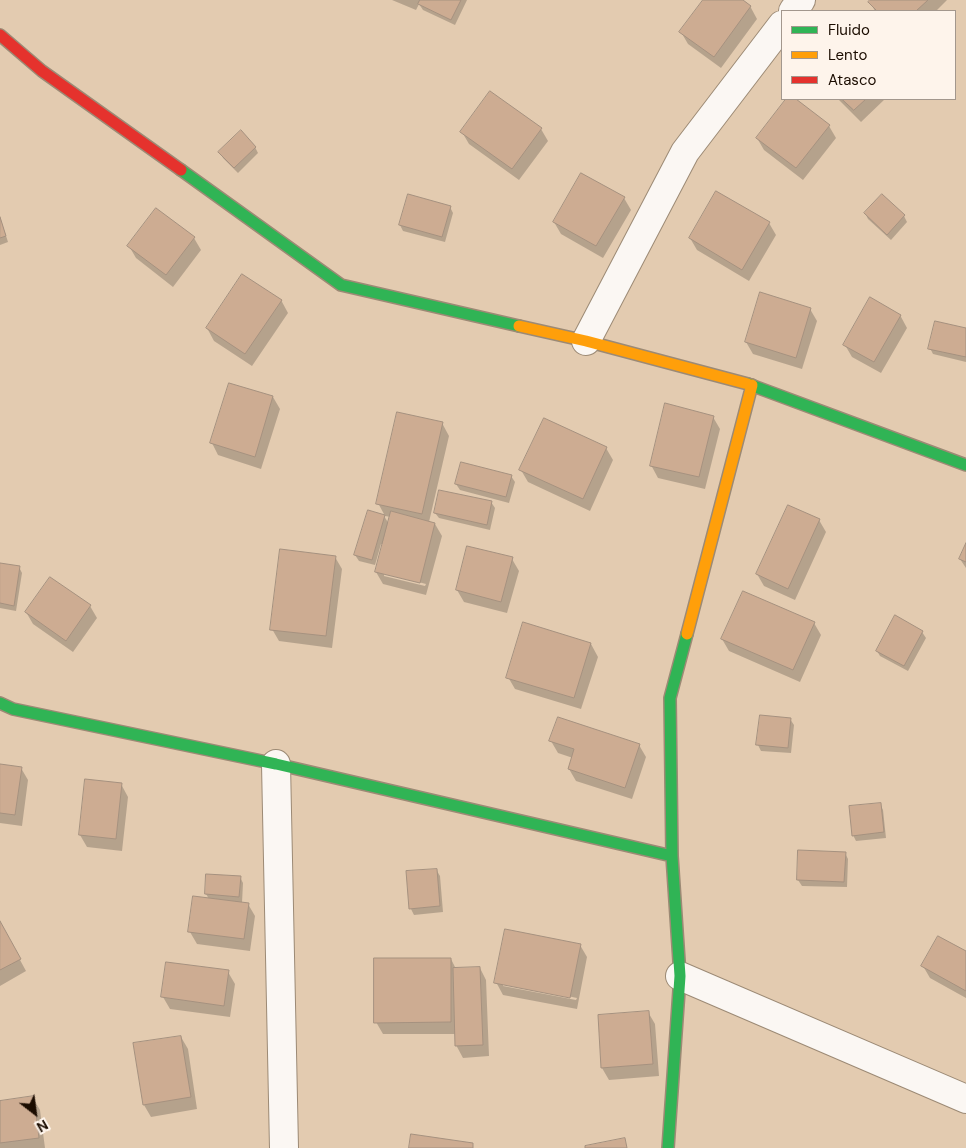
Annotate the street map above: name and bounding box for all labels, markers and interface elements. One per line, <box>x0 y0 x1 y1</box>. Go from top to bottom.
legend <box>781 10 956 100</box>
text: Fluido <box>828 20 870 40</box>
text: Lento <box>828 45 867 65</box>
text: Atasco <box>828 70 876 90</box>
north arrow <box>10 1088 60 1138</box>
text: N <box>34 1116 51 1136</box>

